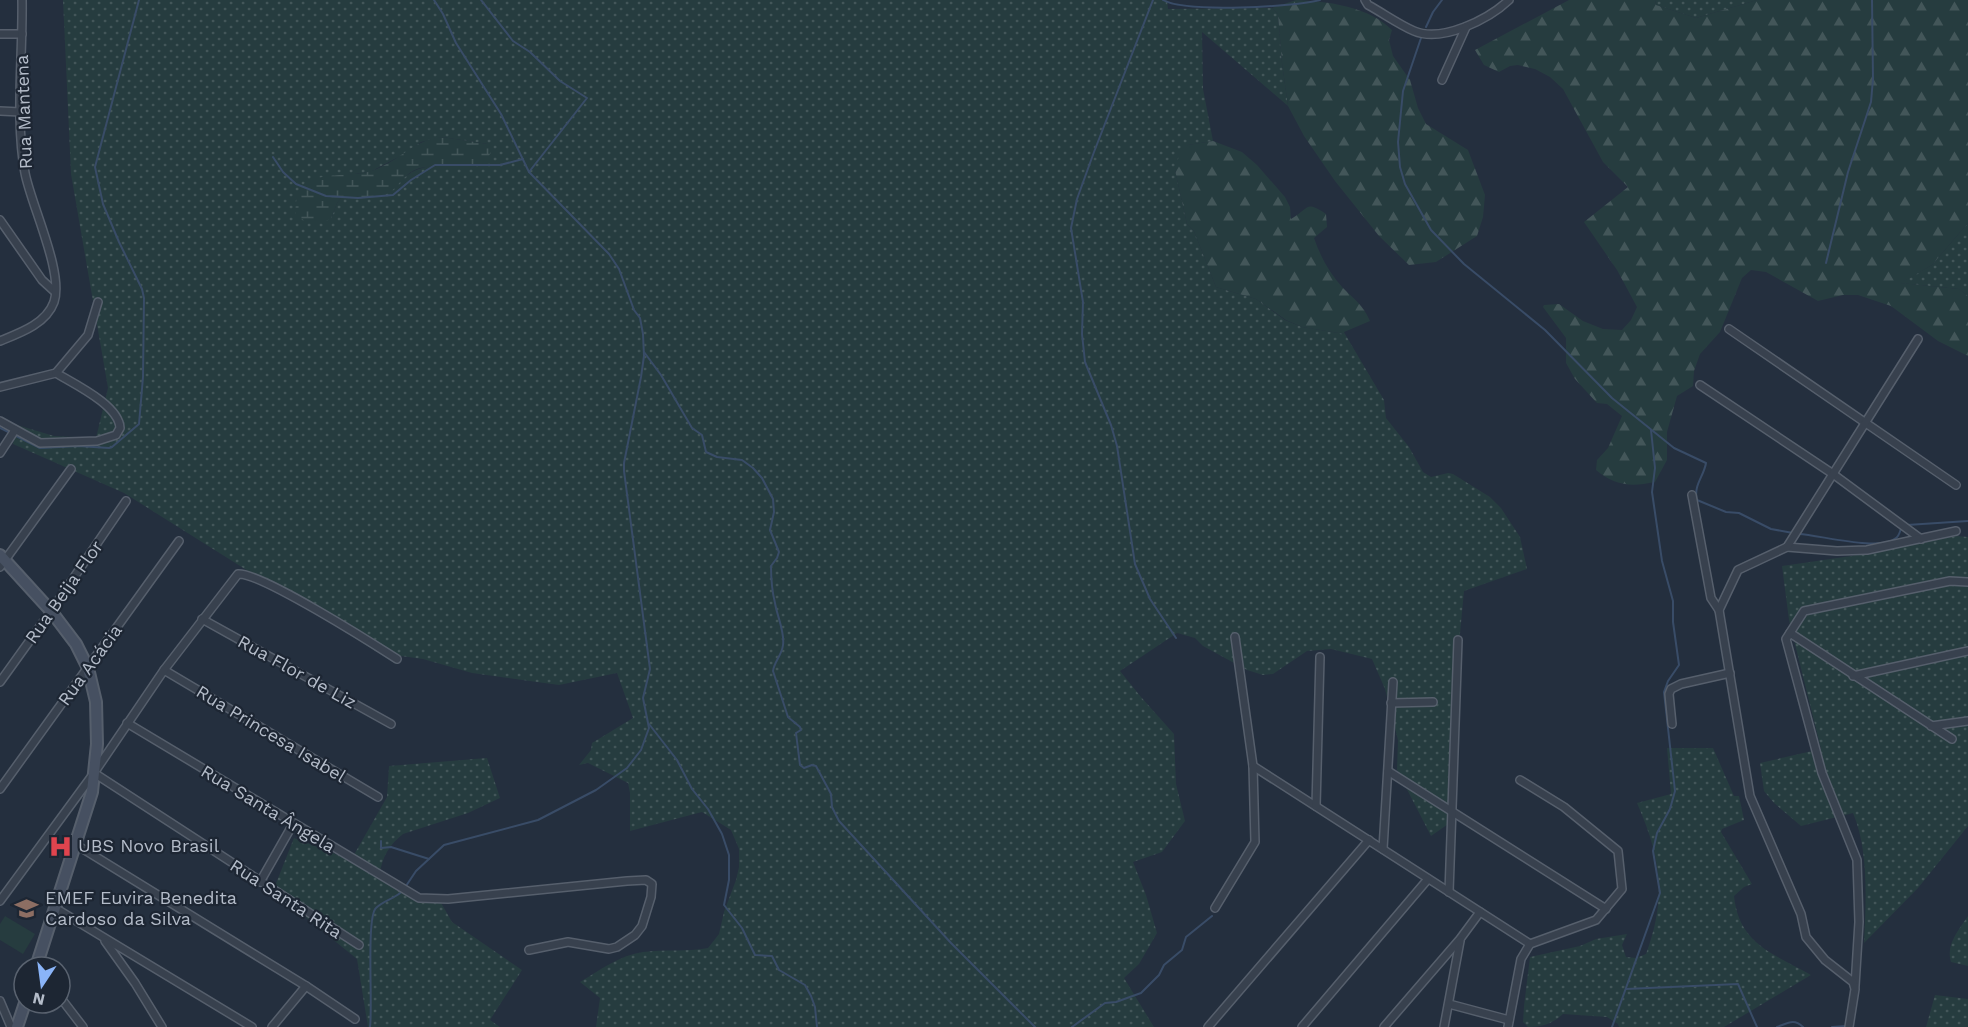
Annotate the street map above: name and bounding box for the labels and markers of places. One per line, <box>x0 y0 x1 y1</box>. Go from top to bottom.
hospital icon: UBS Novo Brasil <box>47 833 73 859</box>
place label: UBS Novo Brasil <box>78 835 220 856</box>
place label: EMEF Euvira Benedita Cardoso da Silva <box>45 887 237 929</box>
school or university icon: EMEF Euvira Benedita Cardoso da Silva <box>14 895 40 921</box>

